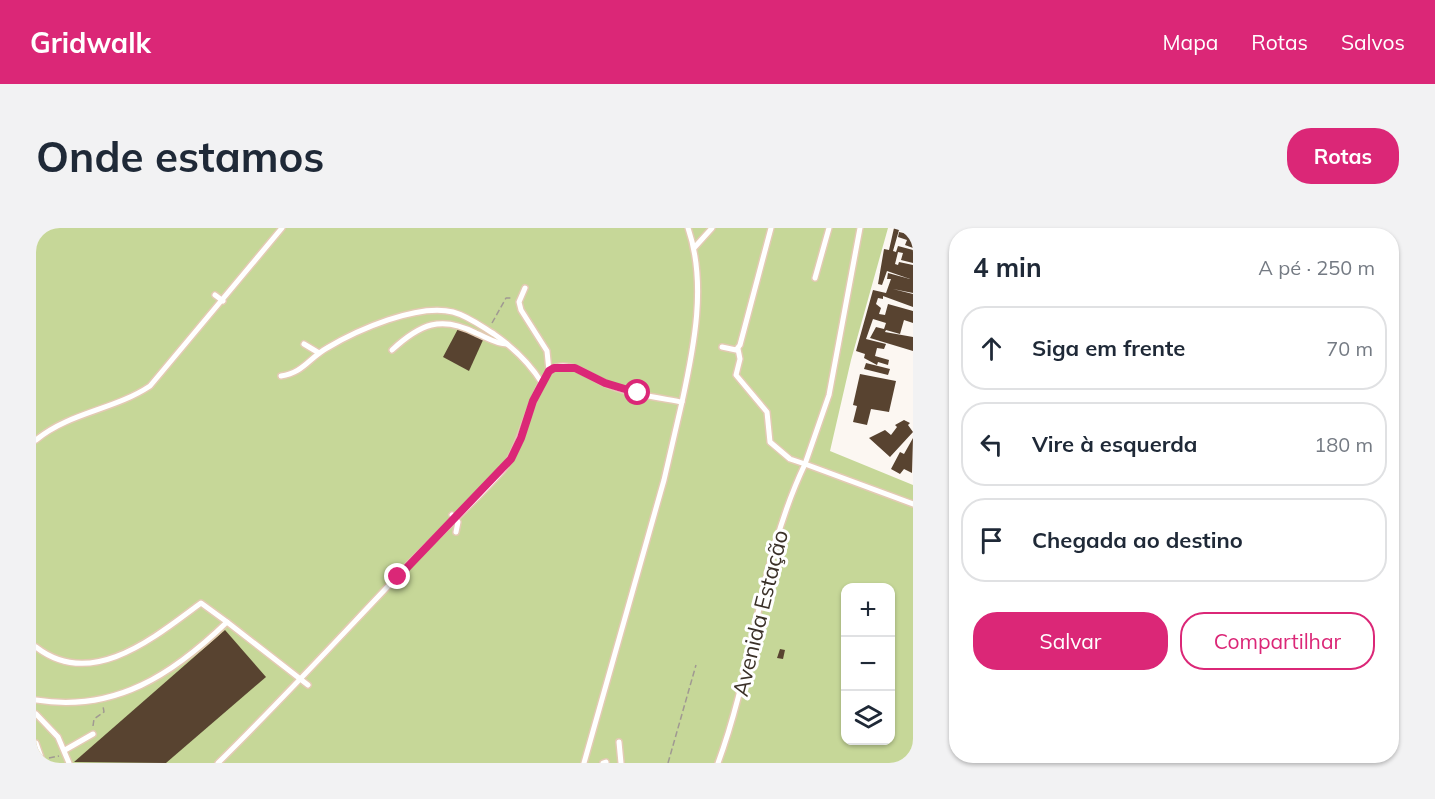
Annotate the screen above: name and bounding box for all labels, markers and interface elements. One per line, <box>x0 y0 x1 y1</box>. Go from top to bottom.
text: Gridwalk <box>30 25 151 60</box>
text: Mapa <box>1163 29 1218 55</box>
text: Rotas <box>1251 29 1308 55</box>
text: Salvos <box>1341 29 1405 55</box>
button: Rotas <box>1287 128 1399 184</box>
text: Onde estamos <box>36 130 324 183</box>
text: 4 min <box>973 251 1042 284</box>
text: A pé · 250 m <box>1258 255 1375 280</box>
icon: ahead <box>975 332 1008 365</box>
text: Siga em frente <box>1032 334 1185 362</box>
text: 70 m <box>1326 336 1373 361</box>
route start <box>624 379 650 405</box>
icon: left <box>975 428 1008 461</box>
text: Vire à esquerda <box>1032 430 1197 458</box>
text: 180 m <box>1314 432 1373 457</box>
icon: arrive <box>975 524 1008 557</box>
text: Chegada ao destino <box>1032 526 1243 554</box>
street label: Avenida Estação <box>726 527 794 699</box>
route end <box>384 563 410 589</box>
map controls <box>841 583 895 745</box>
button: + <box>841 583 895 637</box>
button: Salvar <box>973 612 1168 670</box>
button: Compartilhar <box>1180 612 1375 670</box>
button: − <box>841 637 895 691</box>
button: layers <box>841 691 895 745</box>

